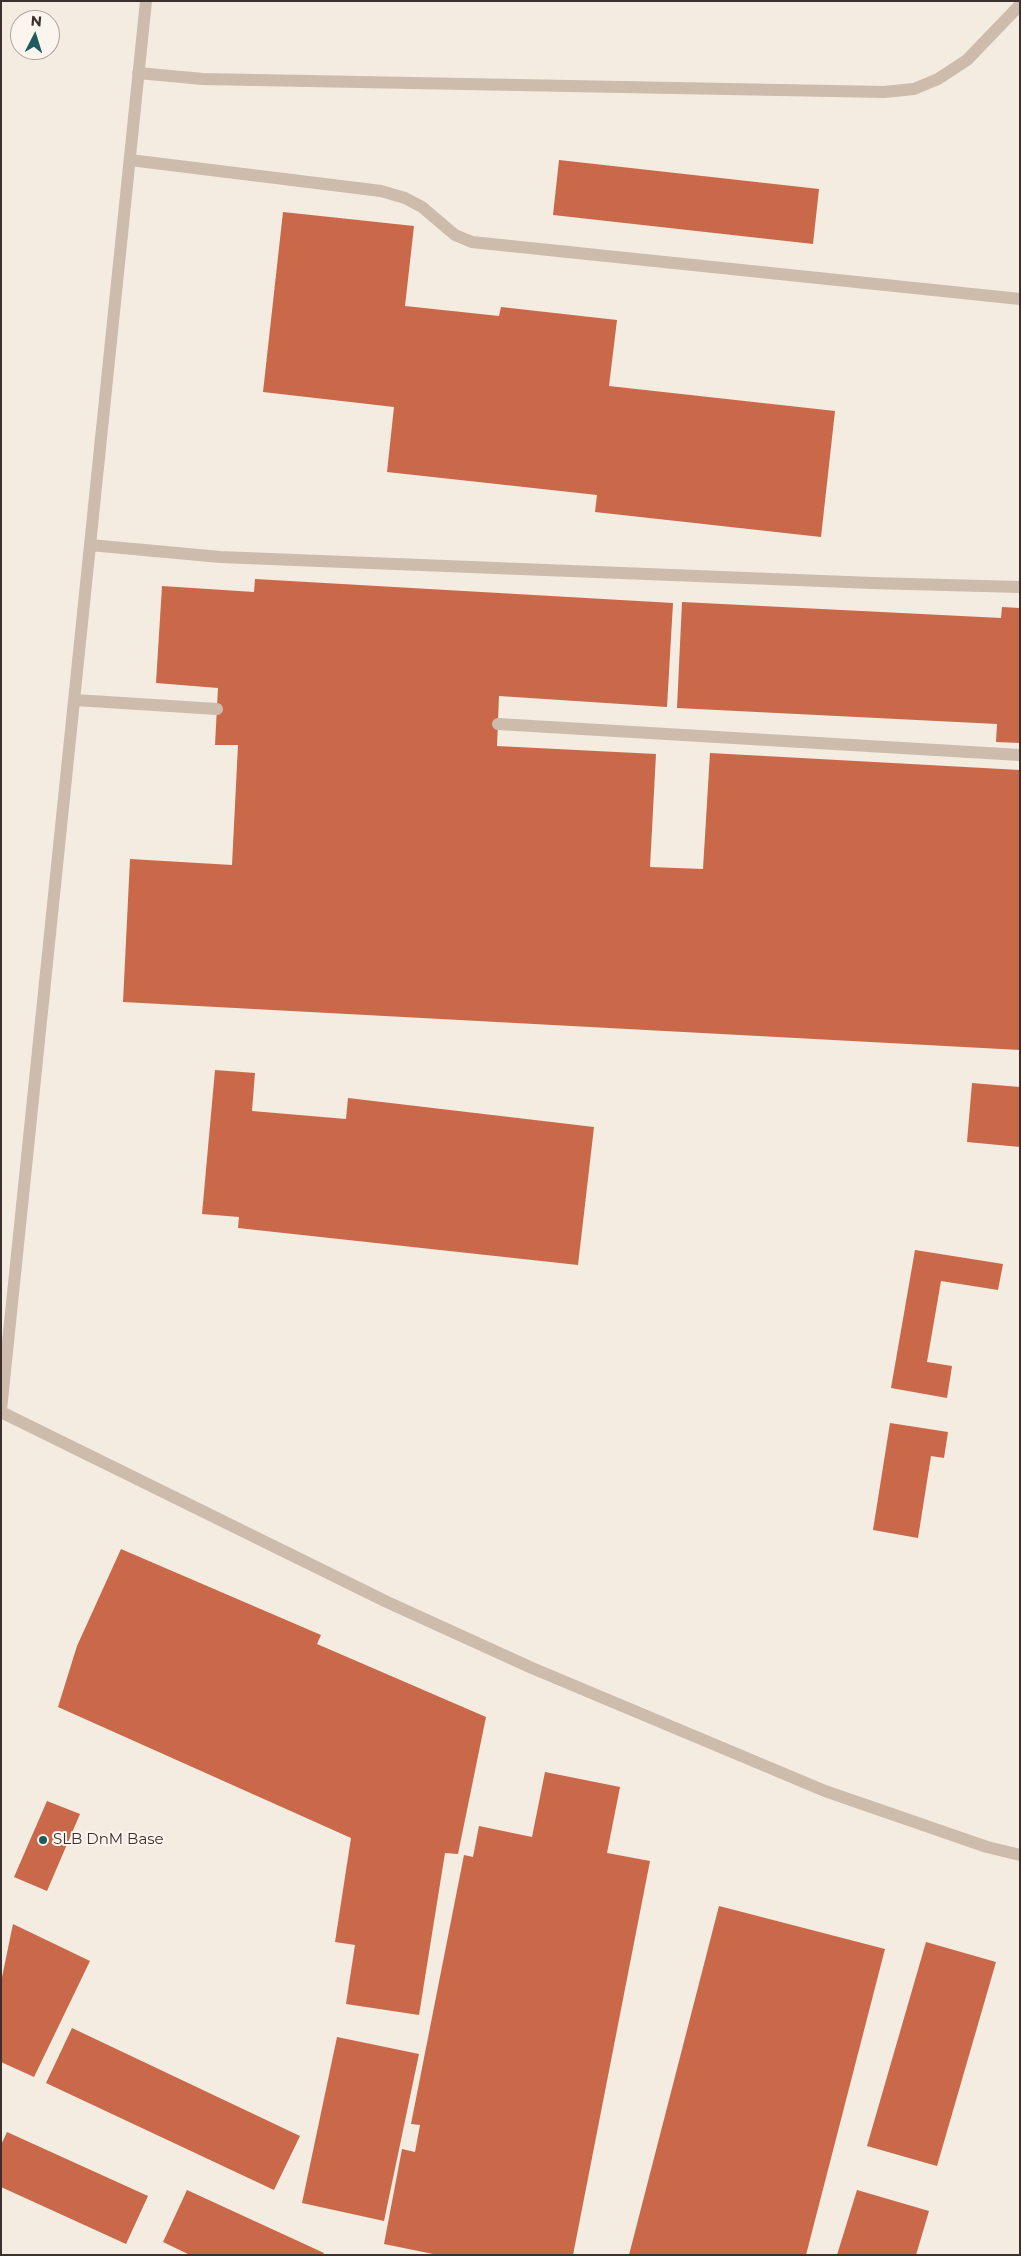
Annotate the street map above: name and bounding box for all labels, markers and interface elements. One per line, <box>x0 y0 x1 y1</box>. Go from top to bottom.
north arrow <box>10 10 60 60</box>
text: N <box>30 12 43 31</box>
place label: SLB DnM Base <box>53 1831 164 1849</box>
marker: SLB DnM Base <box>37 1834 49 1846</box>

